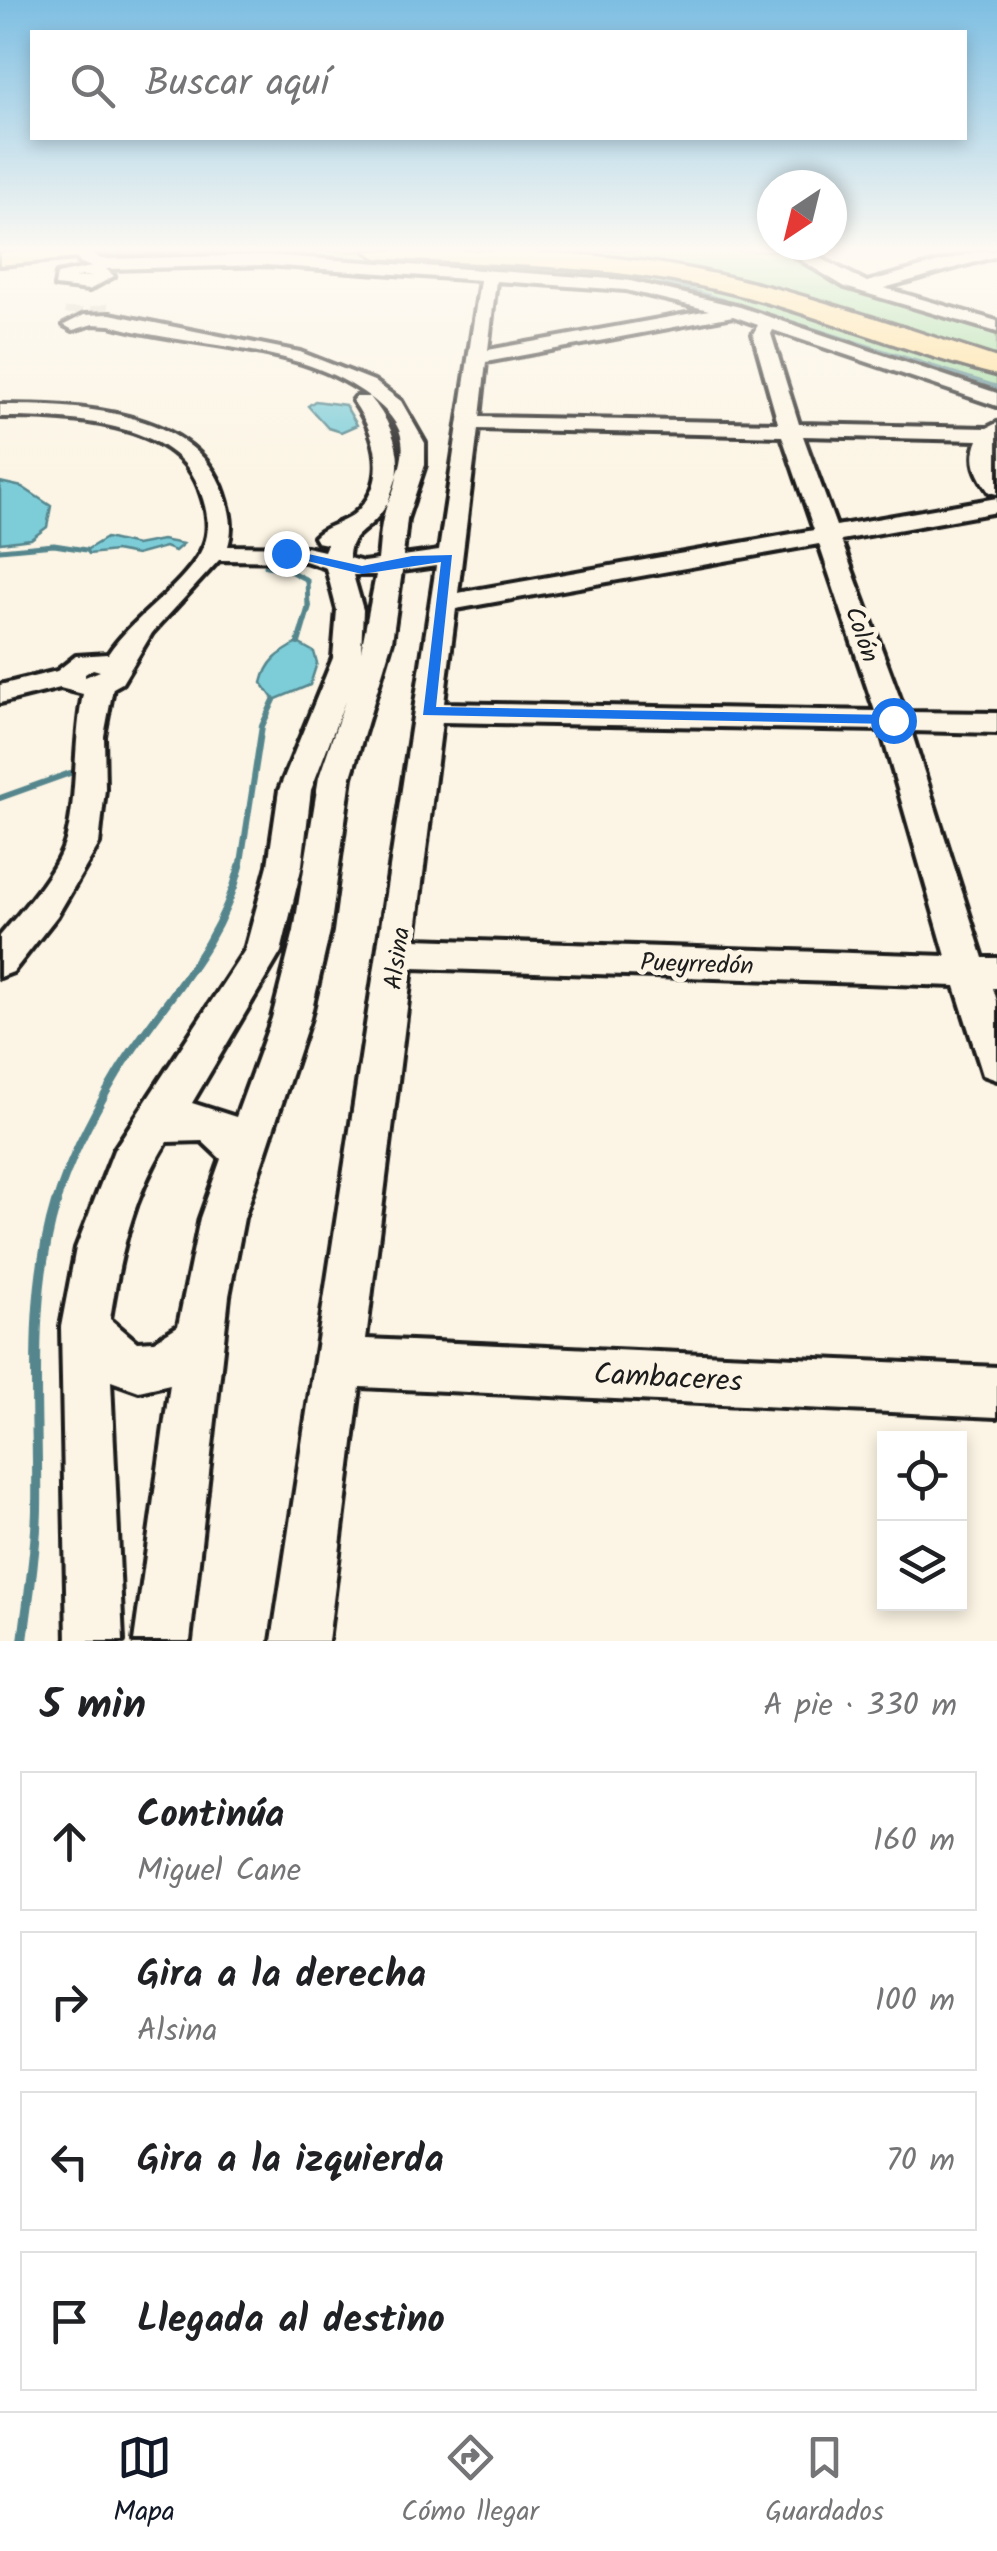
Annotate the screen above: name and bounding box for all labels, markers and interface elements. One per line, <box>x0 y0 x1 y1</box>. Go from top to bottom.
search box <box>30 30 967 140</box>
text: Buscar aquí <box>145 55 329 115</box>
icon: search <box>65 58 120 113</box>
north arrow <box>757 170 847 260</box>
route end <box>264 531 310 577</box>
street label: Colón <box>833 601 889 668</box>
route start <box>871 698 917 744</box>
street label: Alsina <box>374 924 422 992</box>
street label: Pueyrredón <box>640 943 754 987</box>
street label: Cambaceres <box>592 1351 744 1407</box>
map controls <box>877 1431 967 1611</box>
button: locate <box>877 1431 967 1521</box>
button: layers <box>877 1521 967 1611</box>
text: 5 min <box>40 1673 146 1740</box>
text: A pie · 330 m <box>763 1681 957 1732</box>
text: Continúa <box>137 1786 284 1846</box>
icon: ahead <box>42 1814 97 1869</box>
text: 160 m <box>873 1816 955 1867</box>
text: Miguel Cane <box>137 1846 301 1897</box>
text: Gira a la derecha <box>137 1946 426 2006</box>
icon: right <box>42 1974 97 2029</box>
text: 100 m <box>875 1976 955 2027</box>
text: Alsina <box>137 2006 218 2057</box>
text: Gira a la izquierda <box>137 2131 444 2191</box>
icon: left <box>42 2134 97 2189</box>
text: 70 m <box>886 2136 955 2187</box>
text: Llegada al destino <box>137 2291 445 2351</box>
icon: arrive <box>42 2294 97 2349</box>
tab: Mapa <box>113 2430 175 2535</box>
tab: Cómo llegar <box>401 2430 539 2535</box>
tab: Guardados <box>765 2430 884 2535</box>

